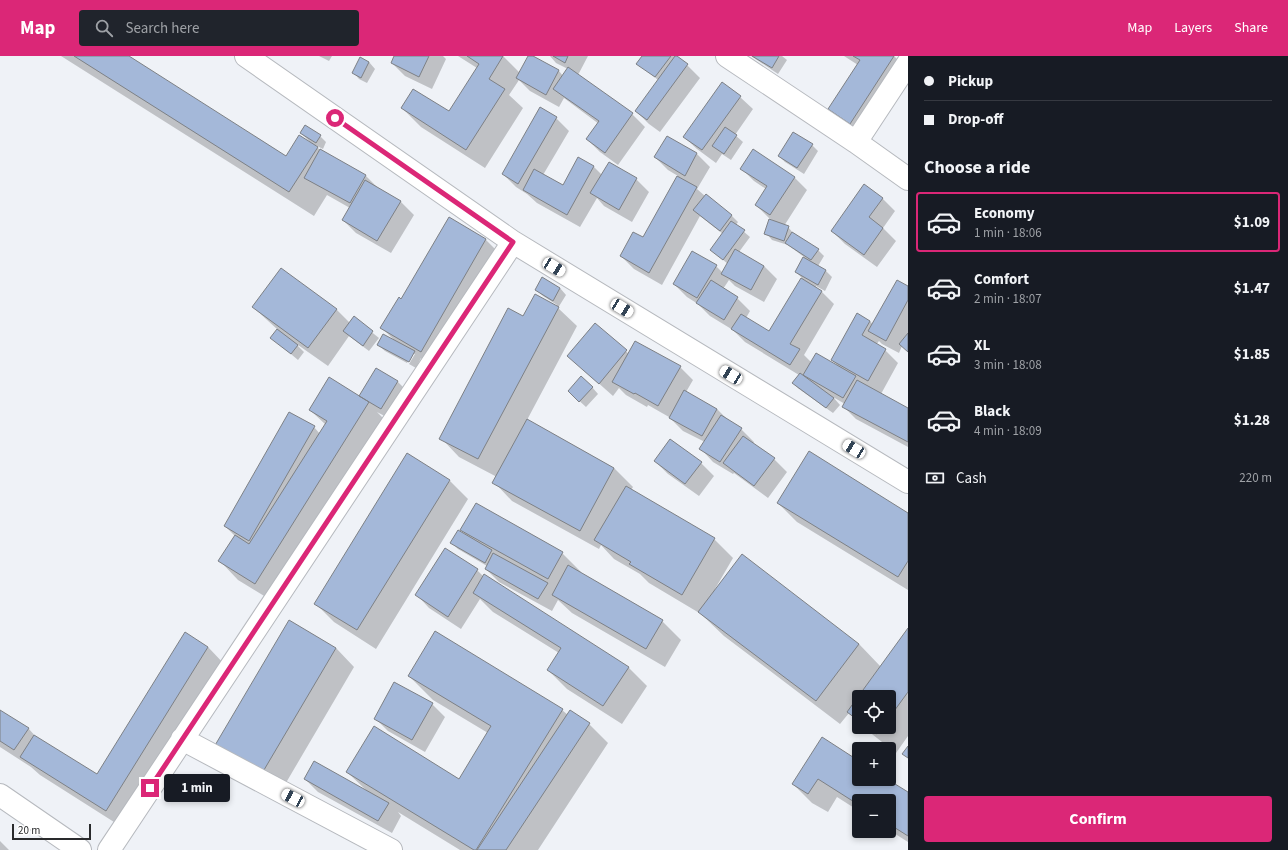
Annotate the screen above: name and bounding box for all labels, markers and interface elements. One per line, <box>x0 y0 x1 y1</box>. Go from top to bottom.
search box <box>79 10 359 46</box>
text: Map <box>20 15 55 42</box>
icon: search <box>93 17 115 39</box>
text: Search here <box>125 18 199 39</box>
text: Map <box>1127 18 1152 38</box>
text: Layers <box>1174 18 1212 38</box>
text: Share <box>1234 18 1268 38</box>
text: Pickup <box>948 71 993 92</box>
route start <box>326 109 344 127</box>
text: Drop-off <box>948 109 1003 130</box>
text: Choose a ride <box>924 155 1030 180</box>
text: Economy <box>974 203 1035 224</box>
icon: car <box>926 204 962 240</box>
text: $1.09 <box>1234 212 1270 233</box>
text: 1 min · 18:06 <box>974 224 1042 242</box>
car <box>541 256 567 278</box>
text: Comfort <box>974 269 1029 290</box>
icon: car <box>926 270 962 306</box>
text: $1.47 <box>1234 278 1270 299</box>
text: 2 min · 18:07 <box>974 290 1042 308</box>
car <box>609 297 635 319</box>
text: XL <box>974 335 990 356</box>
icon: car <box>926 336 962 372</box>
text: $1.85 <box>1234 344 1270 365</box>
text: 3 min · 18:08 <box>974 356 1042 374</box>
car <box>718 364 744 386</box>
text: Black <box>974 401 1011 422</box>
icon: car <box>926 402 962 438</box>
text: $1.28 <box>1234 410 1270 431</box>
text: 4 min · 18:09 <box>974 422 1042 440</box>
car <box>841 438 867 460</box>
icon: cash <box>924 467 946 489</box>
text: Cash <box>956 468 987 489</box>
text: 220 m <box>1239 469 1272 487</box>
map controls <box>852 690 896 838</box>
button: locate <box>852 690 896 734</box>
button: + <box>852 742 896 786</box>
callout: 1 min <box>164 774 230 802</box>
route end <box>141 779 159 797</box>
text: 1 min <box>181 779 213 797</box>
car <box>280 787 306 809</box>
button: − <box>852 794 896 838</box>
button: Confirm <box>924 796 1272 842</box>
scale bar <box>12 822 91 841</box>
text: 20 m <box>18 823 40 838</box>

